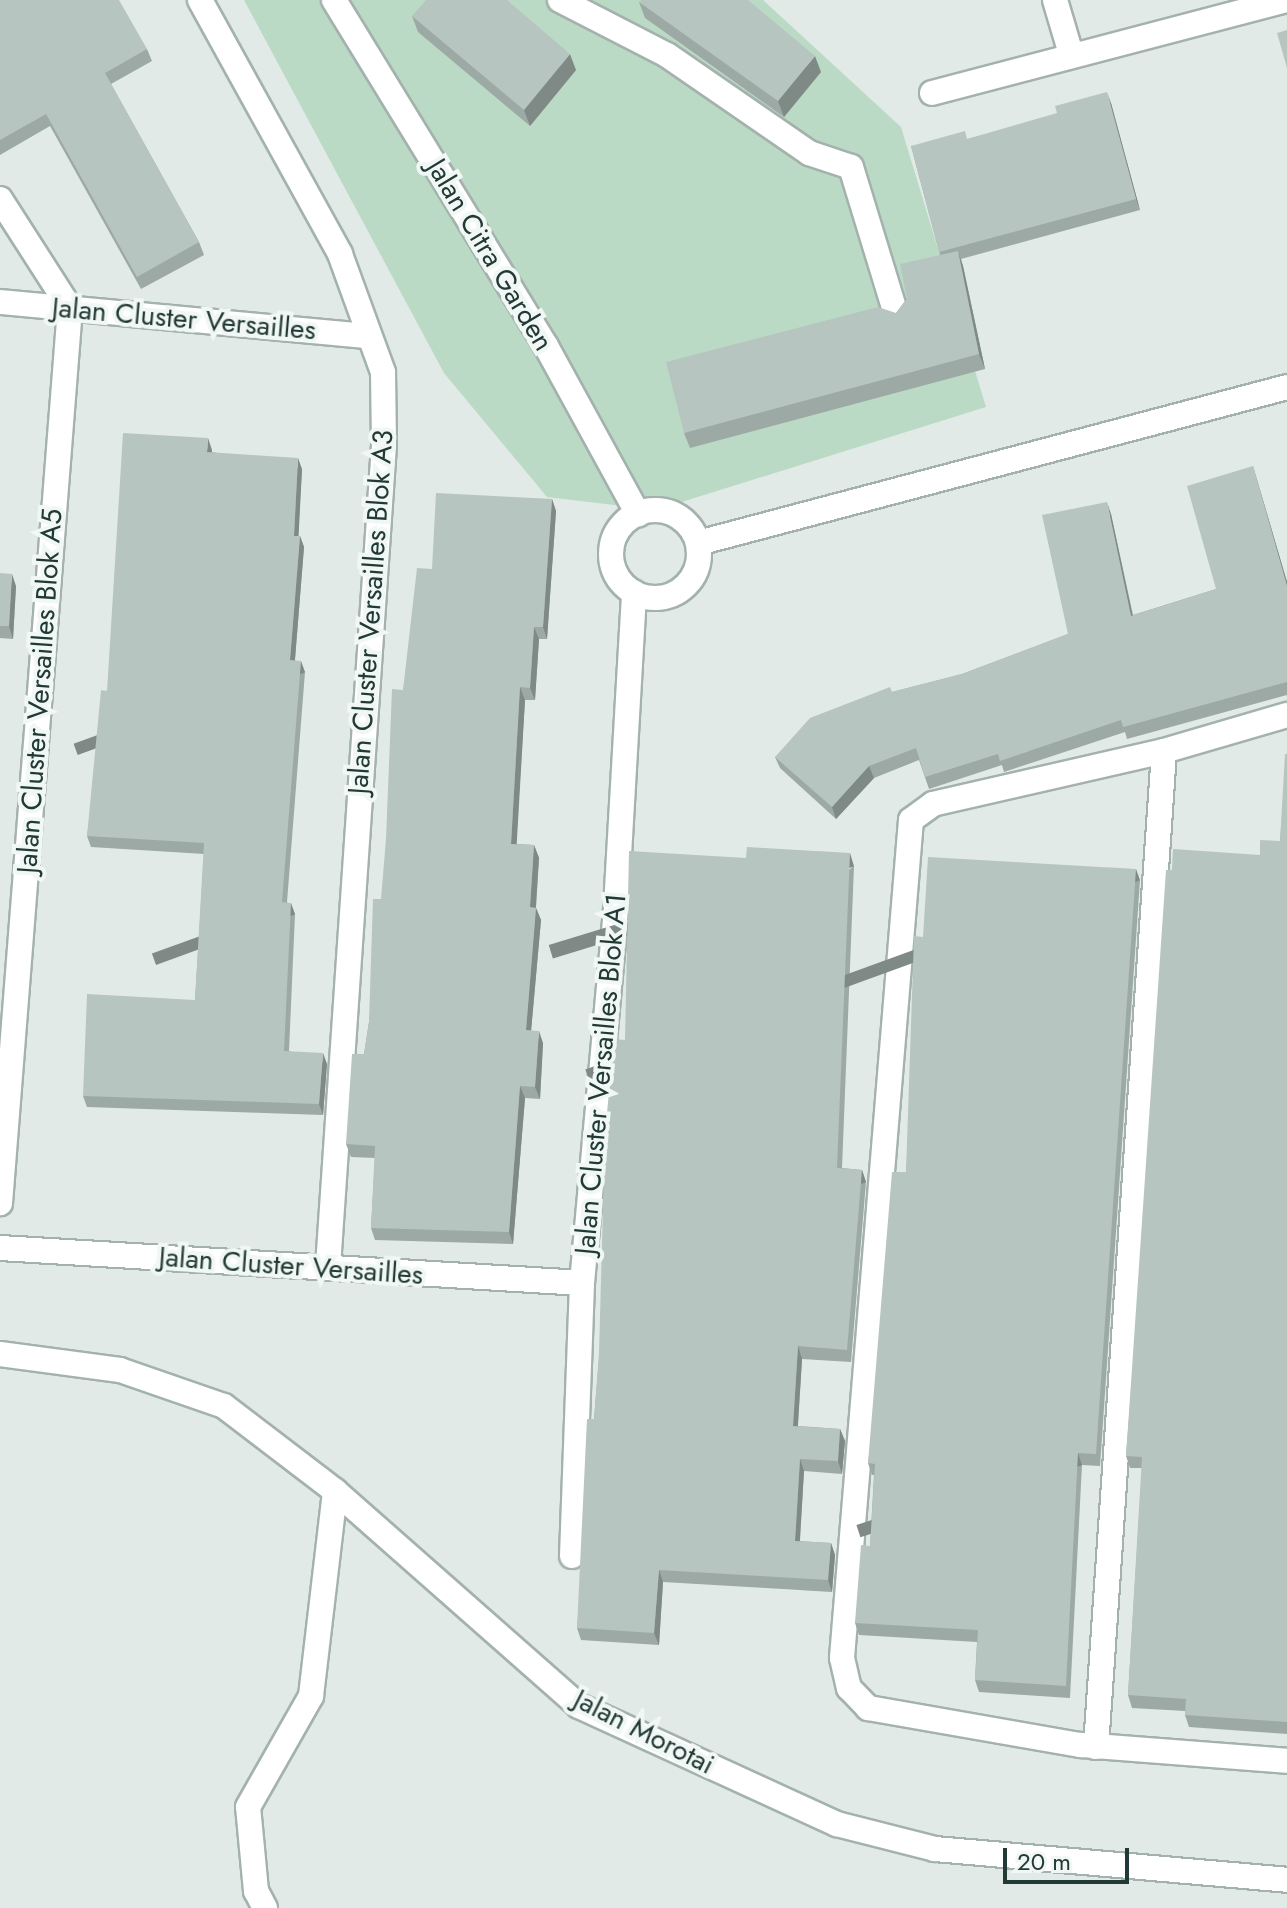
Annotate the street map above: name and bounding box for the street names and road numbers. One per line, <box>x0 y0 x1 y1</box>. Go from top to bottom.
street label: Jalan Citra Garden <box>420 153 560 357</box>
street label: Jalan Cluster Versailles <box>51 291 317 347</box>
street label: Jalan Cluster Versailles Blok A3 <box>342 429 400 795</box>
street label: Jalan Cluster Versailles Blok A5 <box>10 507 70 875</box>
street label: Jalan Cluster Versailles Blok A1 <box>568 892 634 1256</box>
street label: Jalan Cluster Versailles <box>158 1240 424 1292</box>
street label: Jalan Morotai <box>568 1682 720 1782</box>

